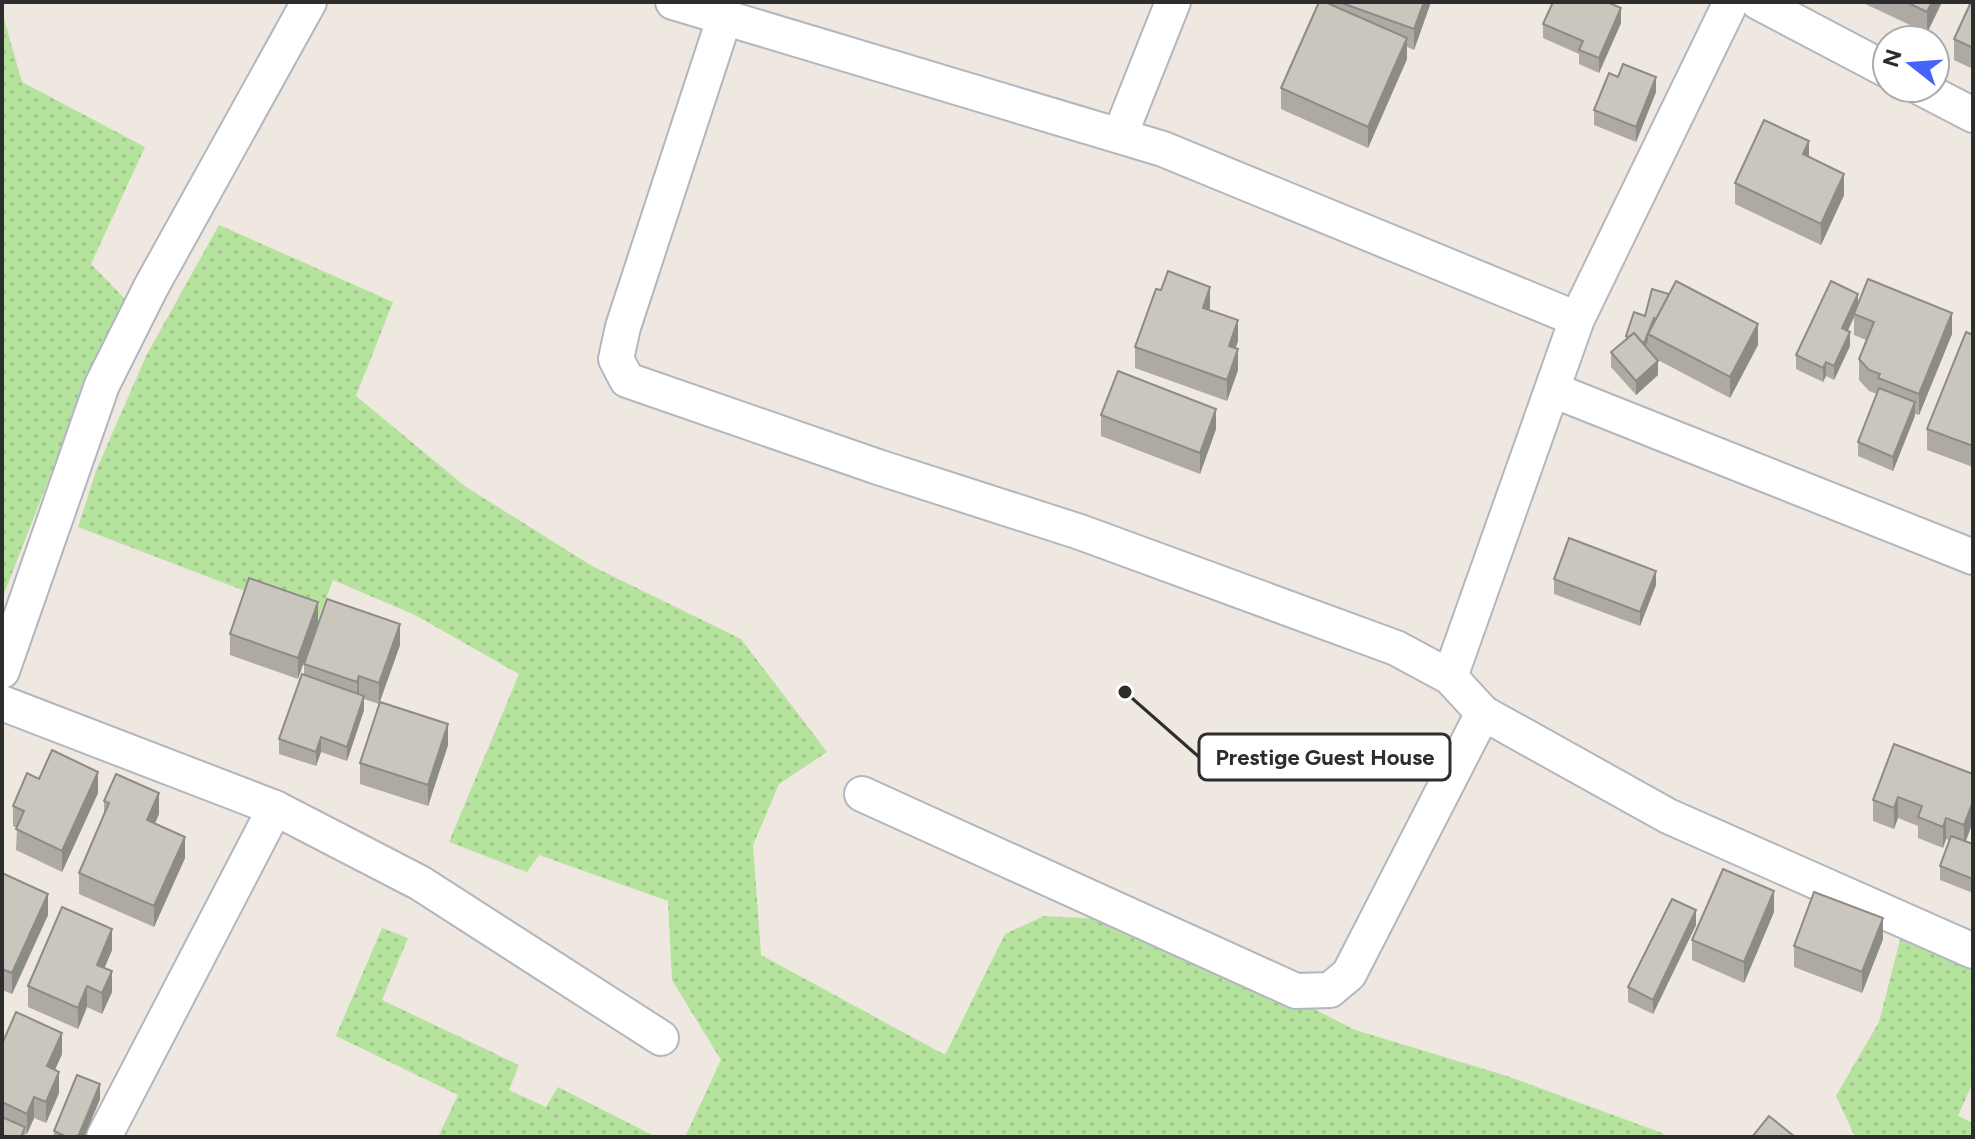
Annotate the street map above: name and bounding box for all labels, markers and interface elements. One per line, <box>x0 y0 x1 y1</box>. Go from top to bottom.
north arrow <box>1871 24 1951 104</box>
text: N <box>1877 46 1908 70</box>
callout: Prestige Guest House <box>1199 734 1450 780</box>
text: Prestige Guest House <box>1216 744 1434 771</box>

